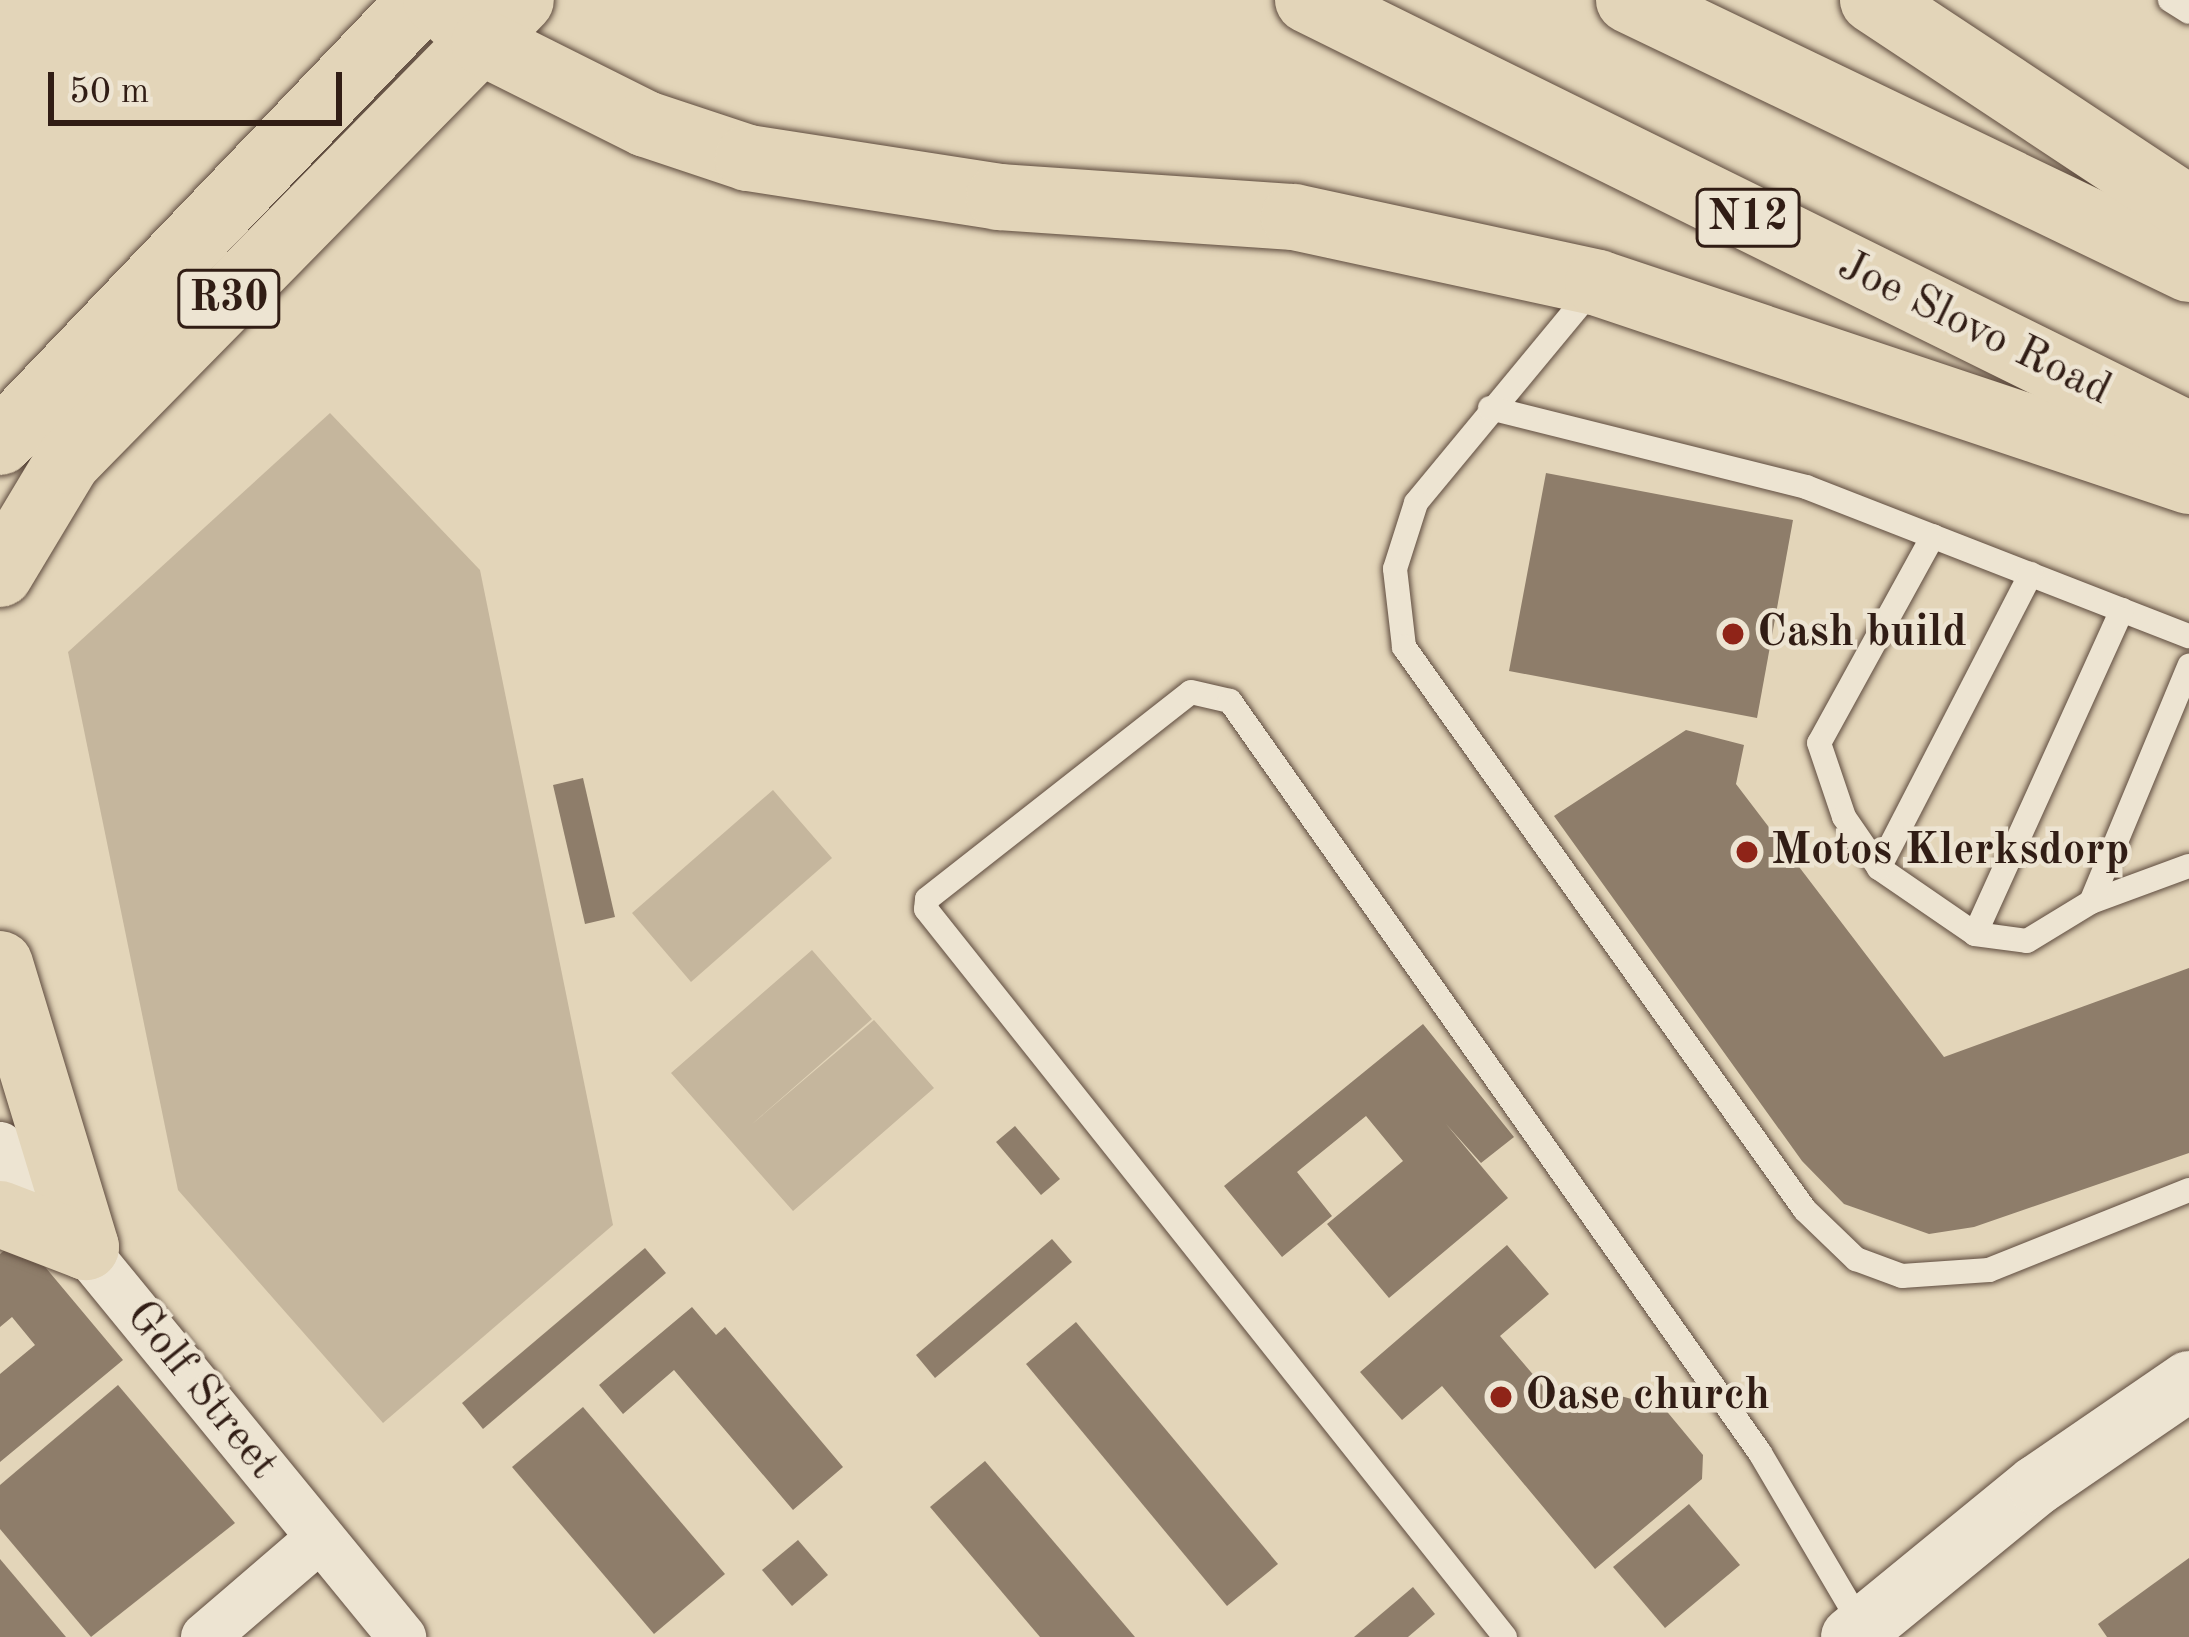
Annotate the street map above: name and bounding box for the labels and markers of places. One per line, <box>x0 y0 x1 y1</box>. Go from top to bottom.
place label: Cash build <box>1757 607 1967 661</box>
marker: Cash build <box>1720 621 1746 647</box>
place label: Motos Klerksdorp <box>1771 825 2129 879</box>
marker: Motos Klerksdorp <box>1734 839 1760 865</box>
place label: Oase church <box>1525 1370 1770 1424</box>
marker: Oase church <box>1488 1384 1514 1410</box>

